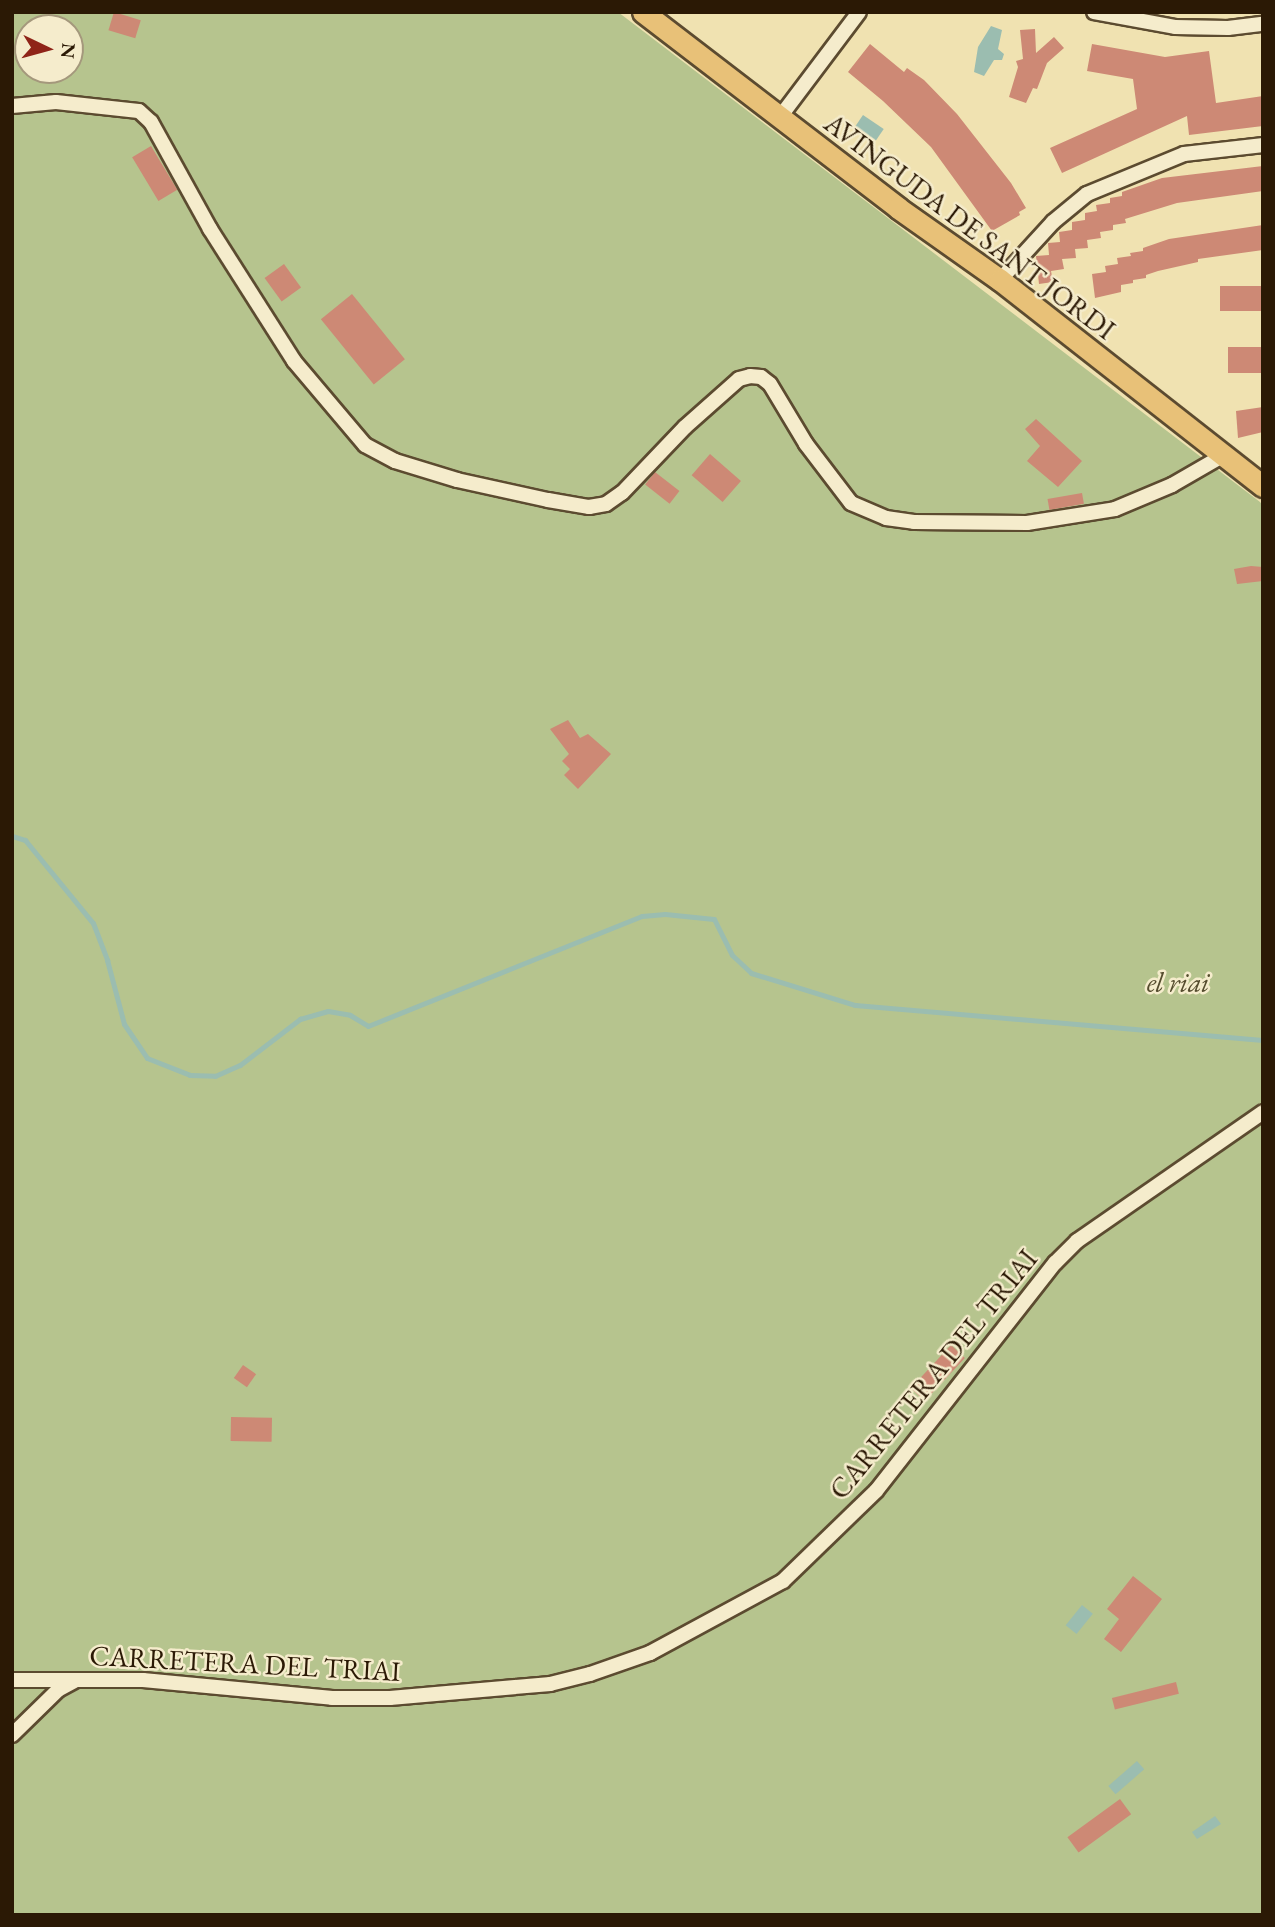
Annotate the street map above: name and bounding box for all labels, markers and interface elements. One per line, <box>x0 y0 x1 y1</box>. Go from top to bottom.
north arrow <box>14 14 84 84</box>
text: N <box>55 42 82 59</box>
street label: AVINGUDA DE SANT JORDI <box>818 106 1122 346</box>
park label: el riai <box>1147 965 1209 999</box>
street label: CARRETERA DEL TRIAI <box>822 1242 1044 1506</box>
street label: CARRETERA DEL TRIAI <box>89 1638 401 1688</box>

